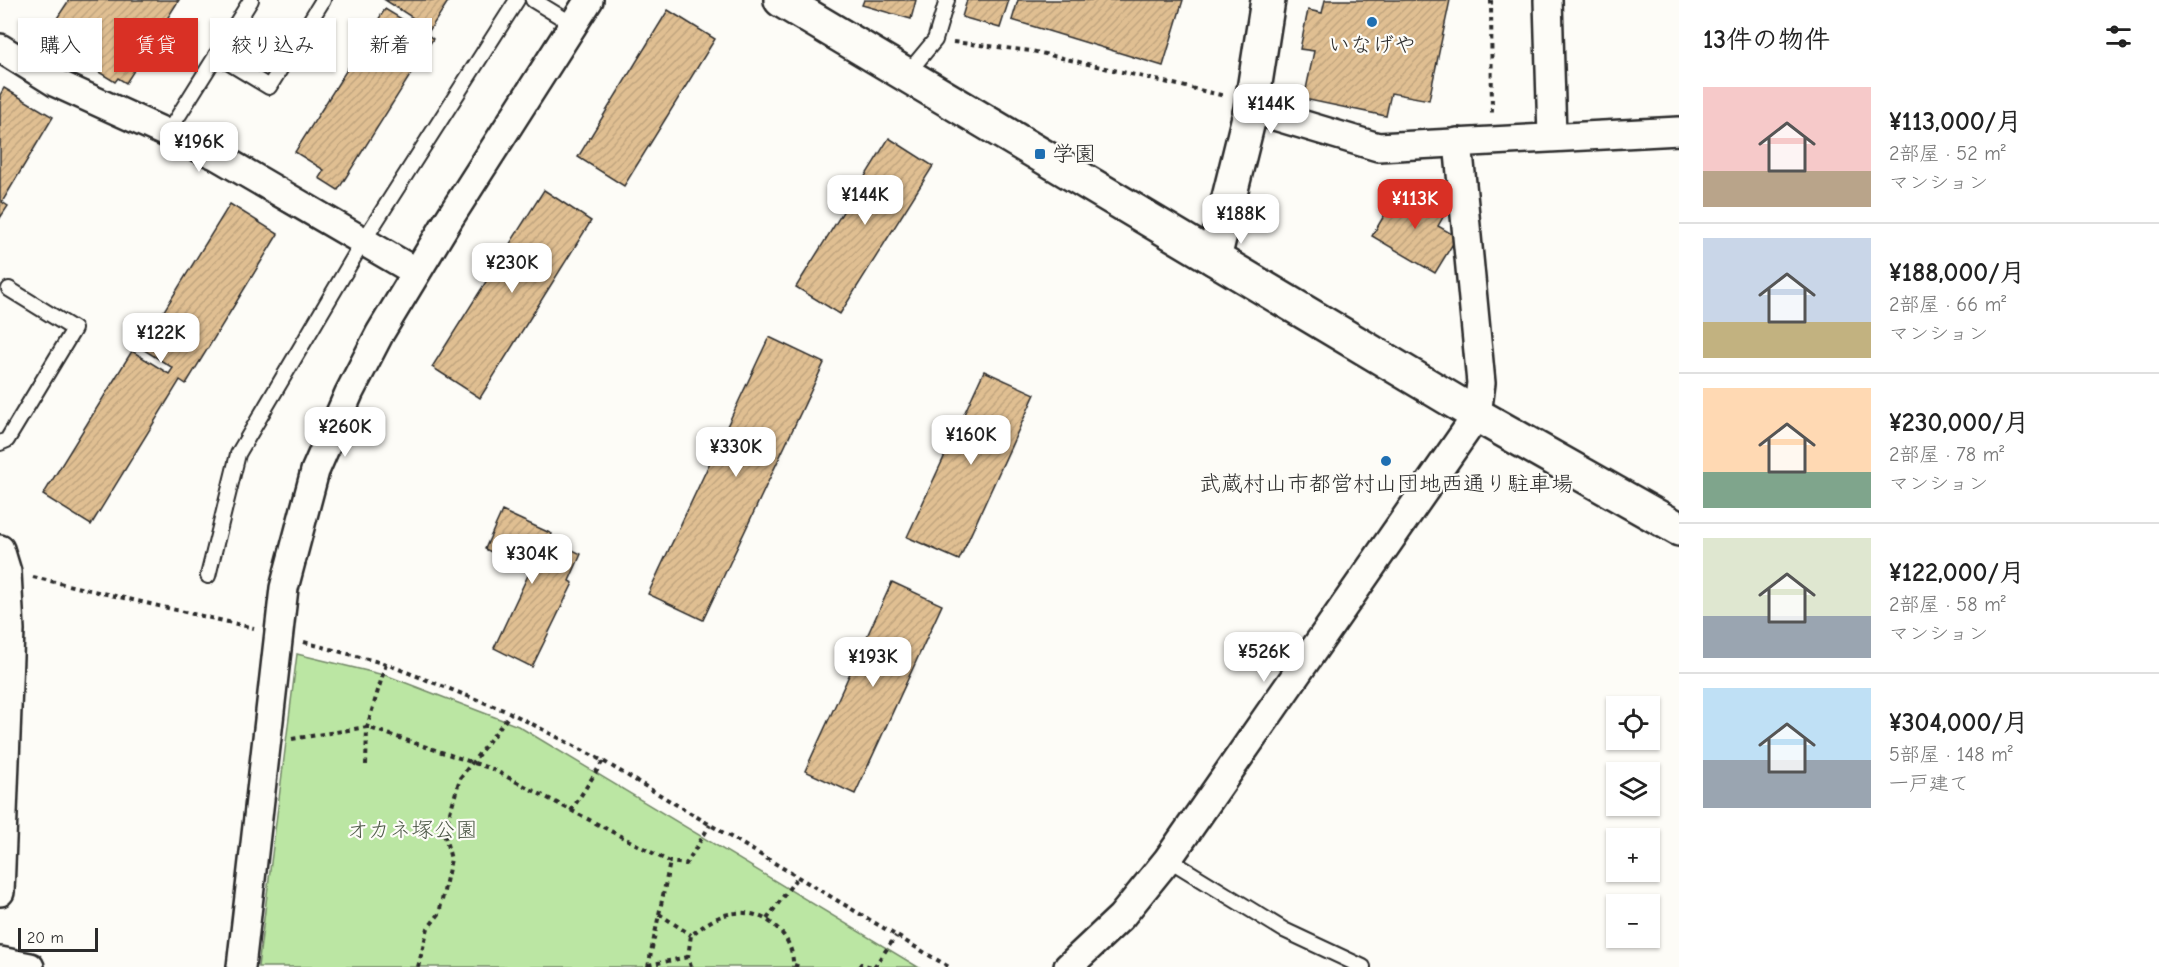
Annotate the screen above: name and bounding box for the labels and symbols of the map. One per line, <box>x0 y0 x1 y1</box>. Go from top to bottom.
marker: いなげや <box>1365 15 1379 29</box>
place label: いなげや <box>1328 32 1416 58</box>
pin: ¥144K <box>1229 84 1313 135</box>
pin: ¥196K <box>157 122 241 173</box>
place label: 学園 <box>1052 141 1096 167</box>
marker: 学園 <box>1033 147 1047 161</box>
pin: ¥144K <box>823 175 907 226</box>
pin: ¥113K <box>1373 179 1457 230</box>
pin: ¥188K <box>1199 194 1283 245</box>
pin: ¥230K <box>470 243 554 294</box>
pin: ¥122K <box>119 313 203 364</box>
pin: ¥260K <box>303 407 387 458</box>
pin: ¥160K <box>929 415 1013 466</box>
pin: ¥330K <box>694 427 778 478</box>
marker: 武蔵村山市都営村山団地西通り駐車場 <box>1379 454 1393 468</box>
place label: 武蔵村山市都営村山団地西通り駐車場 <box>1199 471 1573 497</box>
pin: ¥304K <box>490 534 574 585</box>
pin: ¥526K <box>1222 632 1306 683</box>
pin: ¥193K <box>831 637 915 688</box>
park label: オカネ塚公園 <box>346 817 478 843</box>
scale bar <box>18 925 98 952</box>

